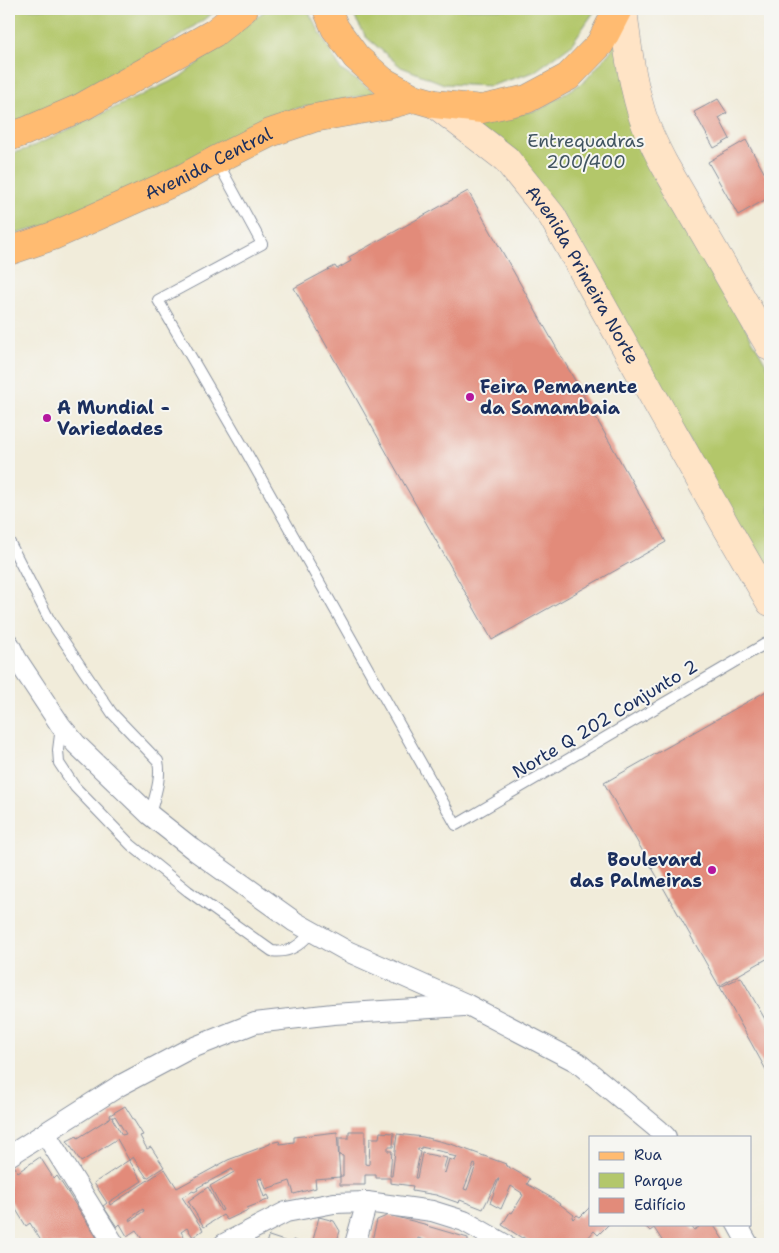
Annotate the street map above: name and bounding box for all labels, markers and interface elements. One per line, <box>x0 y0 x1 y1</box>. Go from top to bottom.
street label: Avenida Central <box>141 122 277 206</box>
park label: Entrequadras 200/400 <box>527 129 645 174</box>
street label: Avenida Primeira Norte <box>520 180 645 368</box>
place label: Feira Pemanente da Samambaia <box>480 375 638 420</box>
marker: Feira Pemanente da Samambaia <box>464 391 476 403</box>
place label: A Mundial - Variedades <box>57 396 170 441</box>
marker: A Mundial - Variedades <box>41 412 53 424</box>
street label: Norte Q 202 Conjunto 2 <box>508 654 702 784</box>
place label: Boulevard das Palmeiras <box>570 848 702 893</box>
marker: Boulevard das Palmeiras <box>706 864 718 876</box>
legend <box>589 1136 752 1226</box>
text: Rua <box>634 1145 663 1165</box>
text: Parque <box>634 1171 683 1191</box>
text: Edifício <box>634 1195 686 1215</box>

